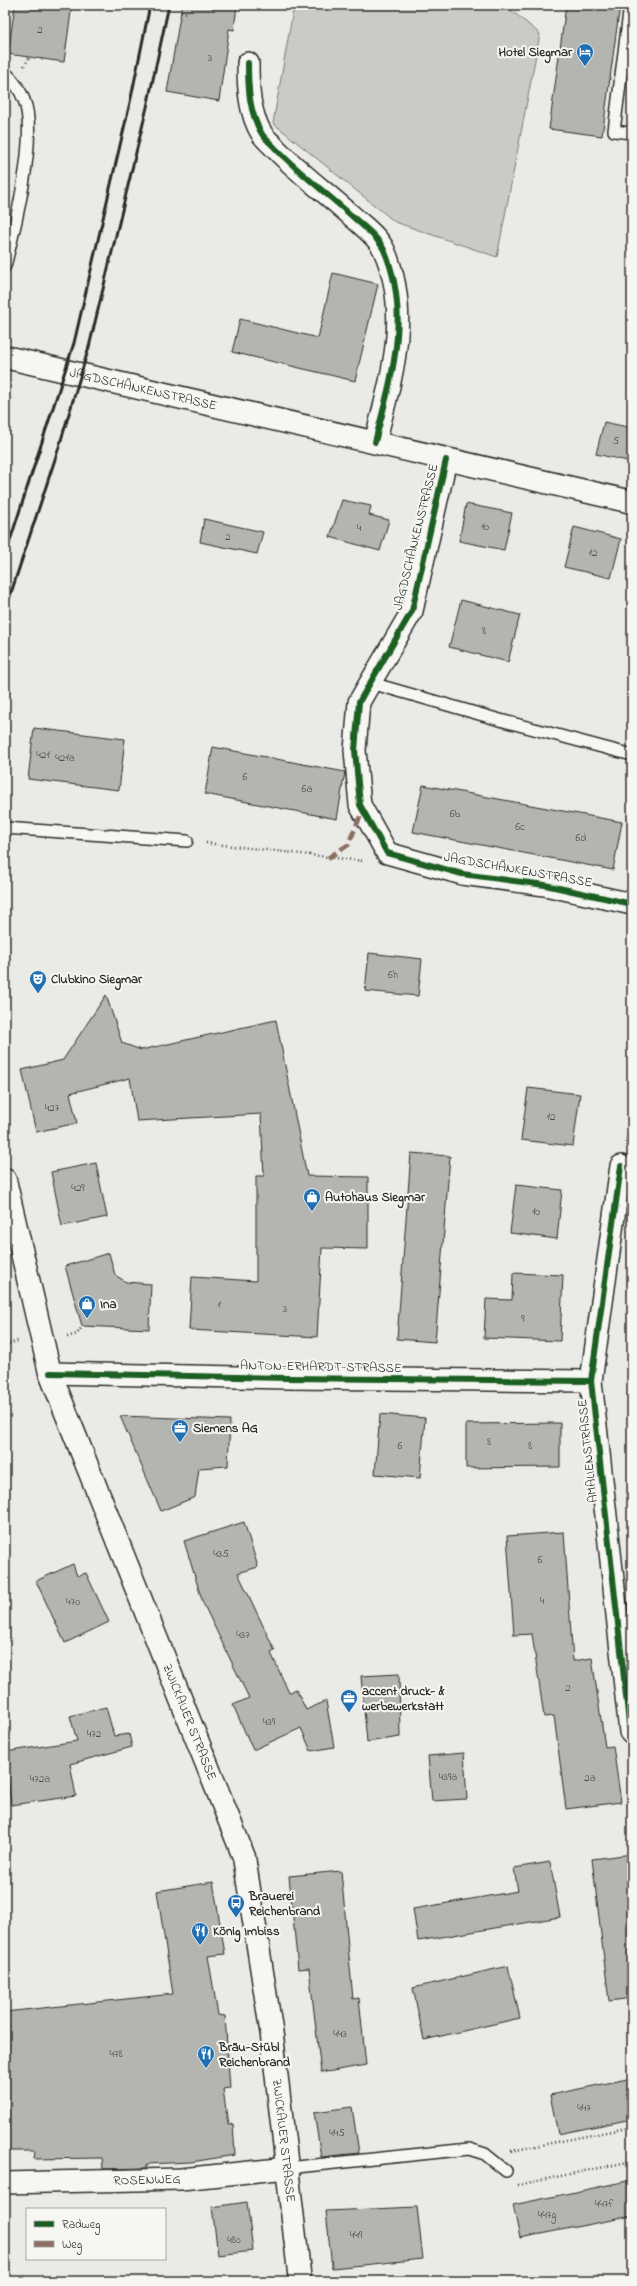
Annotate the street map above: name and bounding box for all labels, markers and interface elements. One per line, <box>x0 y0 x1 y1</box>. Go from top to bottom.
house number: 2 <box>37 22 43 38</box>
hotel icon: Hotel Siegmar <box>575 42 595 67</box>
place label: Hotel Siegmar <box>499 43 573 64</box>
house number: 3 <box>208 50 213 66</box>
street label: JAGDSCHÄNKENSTRASSE <box>68 363 219 415</box>
house number: 5 <box>613 433 619 449</box>
street label: JAGDSCHÄNKENSTRASSE <box>389 462 443 612</box>
house number: 10 <box>481 519 489 535</box>
house number: 4 <box>357 520 362 536</box>
house number: 2 <box>225 529 231 545</box>
house number: 12 <box>589 545 598 561</box>
house number: 8 <box>482 623 486 639</box>
house number: 421 <box>36 747 50 763</box>
house number: 421a <box>55 750 75 766</box>
house number: 6 <box>243 769 248 785</box>
house number: 6a <box>302 781 312 797</box>
house number: 6b <box>450 806 461 822</box>
house number: 6c <box>515 819 525 835</box>
house number: 6d <box>575 830 587 846</box>
street label: JAGDSCHÄNKENSTRASSE <box>442 848 594 892</box>
house number: 6h <box>388 967 398 983</box>
theatre icon: Clubkino Siegmar <box>28 969 48 994</box>
place label: Clubkino Siegmar <box>51 970 143 991</box>
house number: 427 <box>45 1100 60 1116</box>
house number: 12 <box>547 1109 556 1125</box>
house number: 429 <box>71 1180 85 1196</box>
shop icon: Autohaus Siegmar <box>302 1187 322 1212</box>
place label: Autohaus Siegmar <box>325 1188 426 1209</box>
house number: 10 <box>532 1204 540 1220</box>
shop icon: Ina <box>77 1294 97 1319</box>
place label: Ina <box>100 1295 116 1314</box>
house number: 1 <box>217 1297 221 1313</box>
house number: 3 <box>283 1301 288 1317</box>
house number: 9 <box>521 1311 525 1327</box>
street label: ANTON-ERHARDT-STRASSE <box>240 1356 402 1378</box>
street label: AMALIENSTRASSE <box>573 1398 603 1504</box>
office icon: Siemens AG <box>170 1418 190 1443</box>
place label: Siemens AG <box>193 1419 258 1438</box>
house number: 8 <box>487 1434 491 1450</box>
house number: 6 <box>398 1438 403 1454</box>
house number: 8 <box>528 1438 532 1454</box>
house number: 435 <box>213 1546 229 1562</box>
house number: 6 <box>538 1552 543 1568</box>
house number: 4 <box>540 1593 545 1609</box>
house number: 470 <box>66 1594 80 1610</box>
house number: 437 <box>236 1627 250 1643</box>
street label: ZWICKAUER STRASSE <box>158 1661 222 1783</box>
house number: 2 <box>565 1680 571 1696</box>
place label: accent druck- & werbewerkstatt <box>362 1682 445 1716</box>
office icon: accent druck- & werbewerkstatt <box>339 1688 359 1713</box>
house number: 439 <box>263 1714 276 1730</box>
house number: 472 <box>87 1726 102 1742</box>
house number: 439a <box>439 1769 457 1785</box>
house number: 2a <box>584 1770 596 1786</box>
house number: 472a <box>30 1771 50 1787</box>
place label: Brauerei Reichenbrand <box>248 1887 321 1921</box>
bus stop icon: Brauerei Reichenbrand <box>226 1893 246 1918</box>
restaurant icon: König Imbiss <box>190 1921 210 1946</box>
place label: König Imbiss <box>213 1922 280 1943</box>
house number: 443 <box>333 2026 347 2042</box>
place label: Bräu-Stübl Reichenbrand <box>218 2038 291 2072</box>
restaurant icon: Bräu-Stübl Reichenbrand <box>196 2044 216 2069</box>
house number: 478 <box>109 2046 123 2062</box>
street label: ZWICKAUER STRASSE <box>267 2078 300 2203</box>
house number: 447 <box>577 2100 591 2116</box>
house number: 445 <box>329 2125 345 2141</box>
street label: ROSENWEG <box>113 2170 181 2190</box>
house number: 447f <box>595 2196 614 2212</box>
house number: 447g <box>538 2207 556 2224</box>
legend <box>26 2208 166 2260</box>
text: Radweg <box>62 2216 101 2235</box>
house number: 449 <box>350 2227 363 2243</box>
house number: 480 <box>227 2232 241 2248</box>
text: Weg <box>62 2236 82 2255</box>

